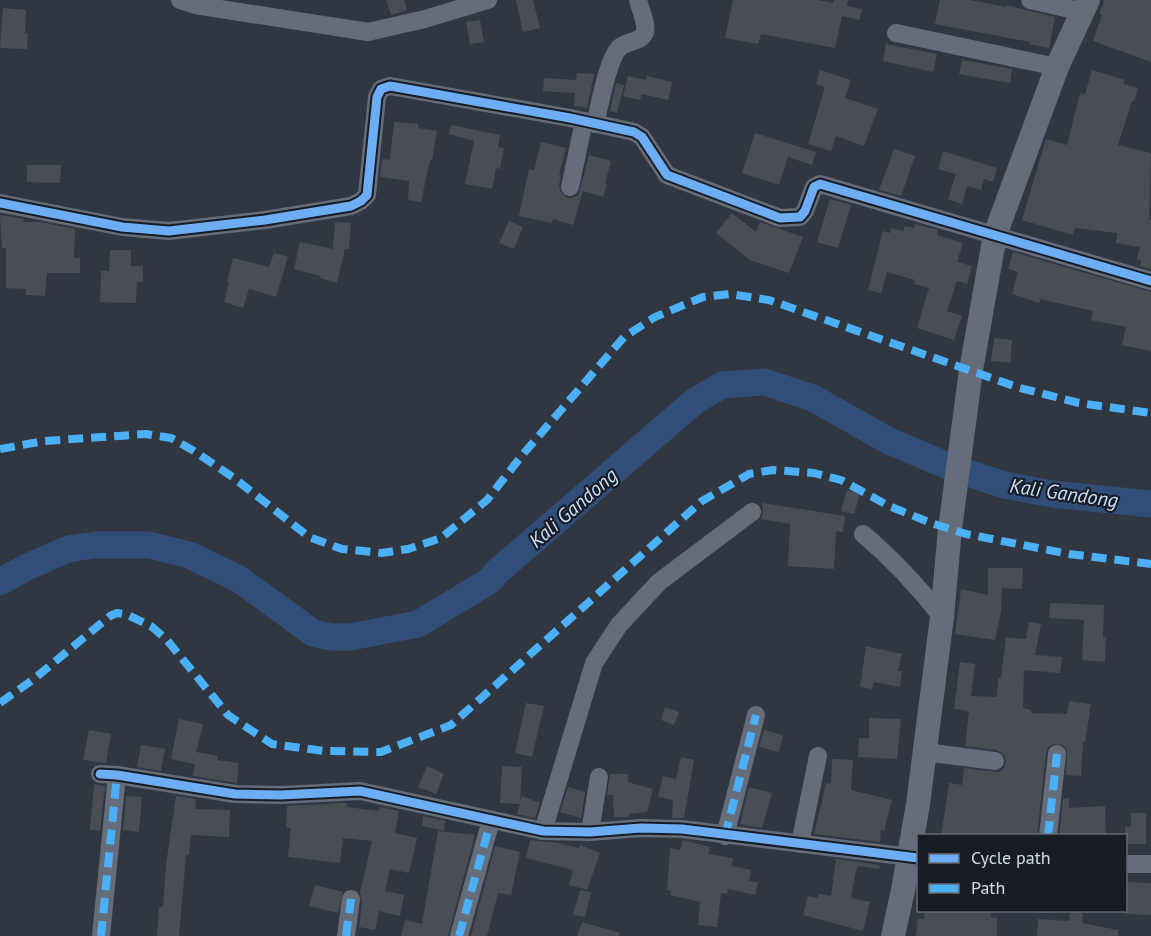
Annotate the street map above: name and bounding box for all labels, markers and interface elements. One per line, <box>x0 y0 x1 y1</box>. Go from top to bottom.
water label: Kali Gandong <box>523 462 623 554</box>
water label: Kali Gandong <box>1008 473 1120 513</box>
legend <box>917 834 1127 912</box>
text: Cycle path <box>971 846 1051 869</box>
text: Path <box>971 876 1005 899</box>

